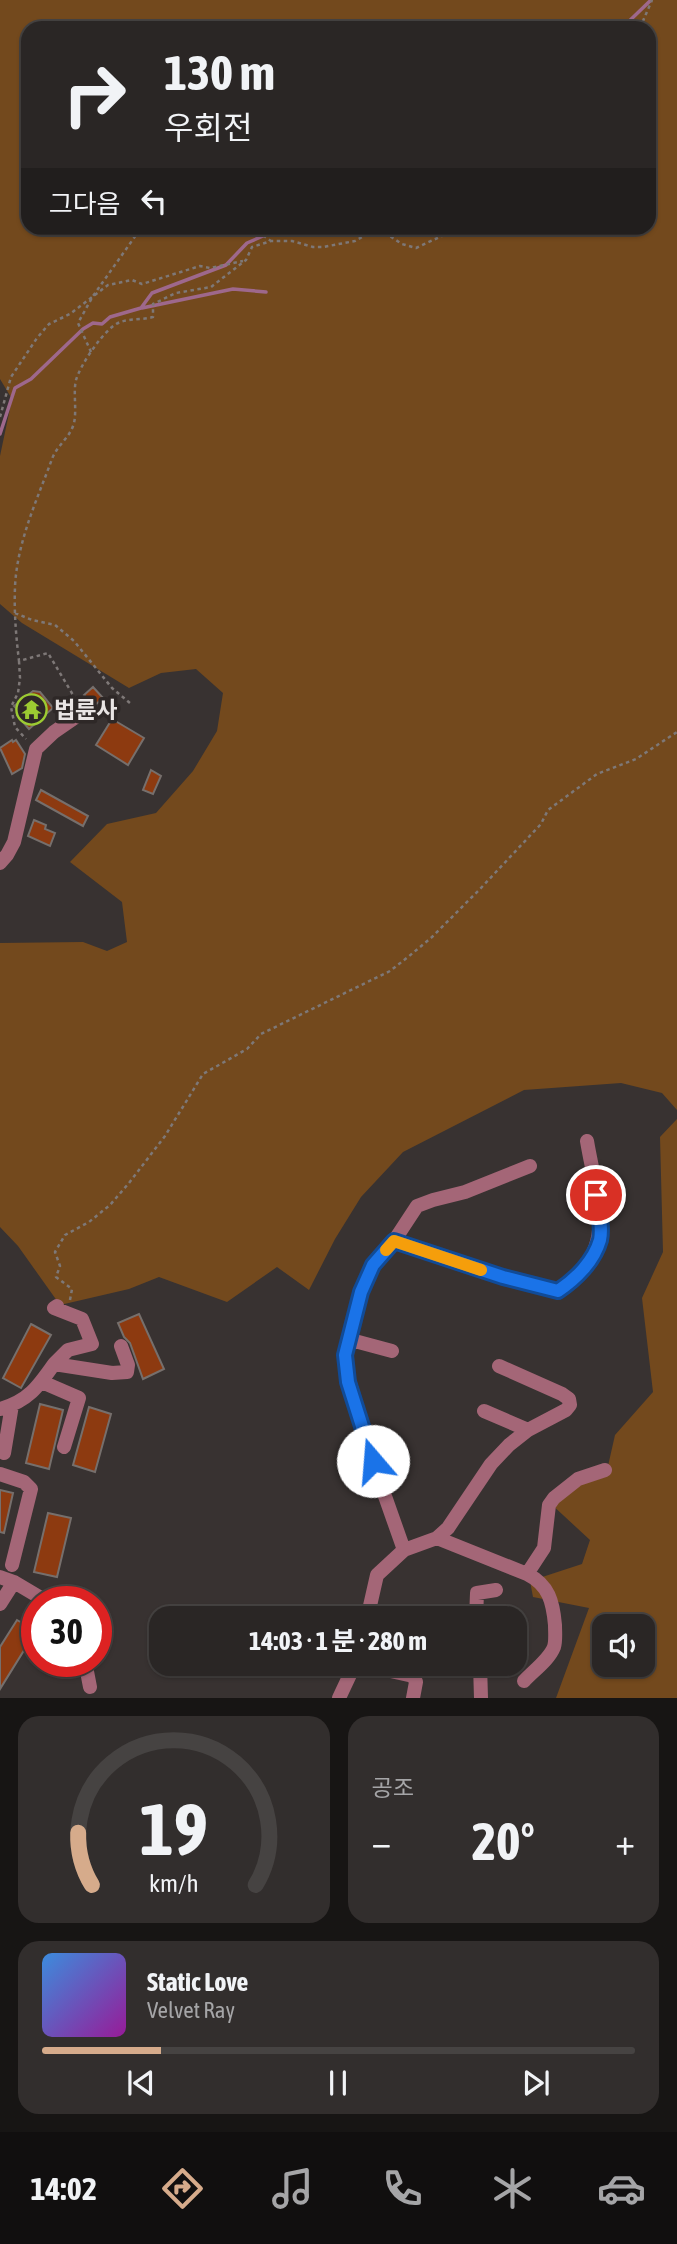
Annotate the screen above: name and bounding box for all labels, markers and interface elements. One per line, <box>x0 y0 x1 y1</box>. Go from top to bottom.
text: 130 m <box>164 44 275 100</box>
icon: right <box>49 49 140 140</box>
text: 우회전 <box>164 109 252 146</box>
icon: left <box>135 182 173 220</box>
text: 그다음 <box>49 189 121 219</box>
temple icon: 법륜사 <box>14 693 48 727</box>
place label: 법륜사 <box>54 697 117 723</box>
pin <box>566 1165 626 1225</box>
icon: arrive <box>577 1176 615 1214</box>
position arrow <box>336 1424 410 1498</box>
speed limit sign: 30 <box>21 1586 112 1677</box>
map controls <box>592 1614 655 1677</box>
button: sound <box>592 1614 655 1677</box>
text: 14:03 · 1 분 · 280 m <box>249 1626 427 1656</box>
text: 공조 <box>372 1775 414 1801</box>
text: 19 <box>140 1788 208 1871</box>
text: 20° <box>472 1811 535 1871</box>
text: − <box>372 1820 391 1863</box>
text: + <box>615 1820 635 1863</box>
text: km/h <box>149 1869 199 1897</box>
text: Static Love <box>147 1967 248 1997</box>
text: Velvet Ray <box>147 1997 235 2023</box>
icon: previous <box>122 2064 160 2102</box>
icon: pause <box>319 2064 357 2102</box>
icon: next <box>517 2064 555 2102</box>
icon: directions <box>158 2164 207 2213</box>
icon: music <box>268 2164 317 2213</box>
icon: phone <box>378 2164 427 2213</box>
icon: climate <box>488 2164 537 2213</box>
icon: car <box>597 2164 646 2213</box>
text: 14:02 <box>30 2170 97 2207</box>

